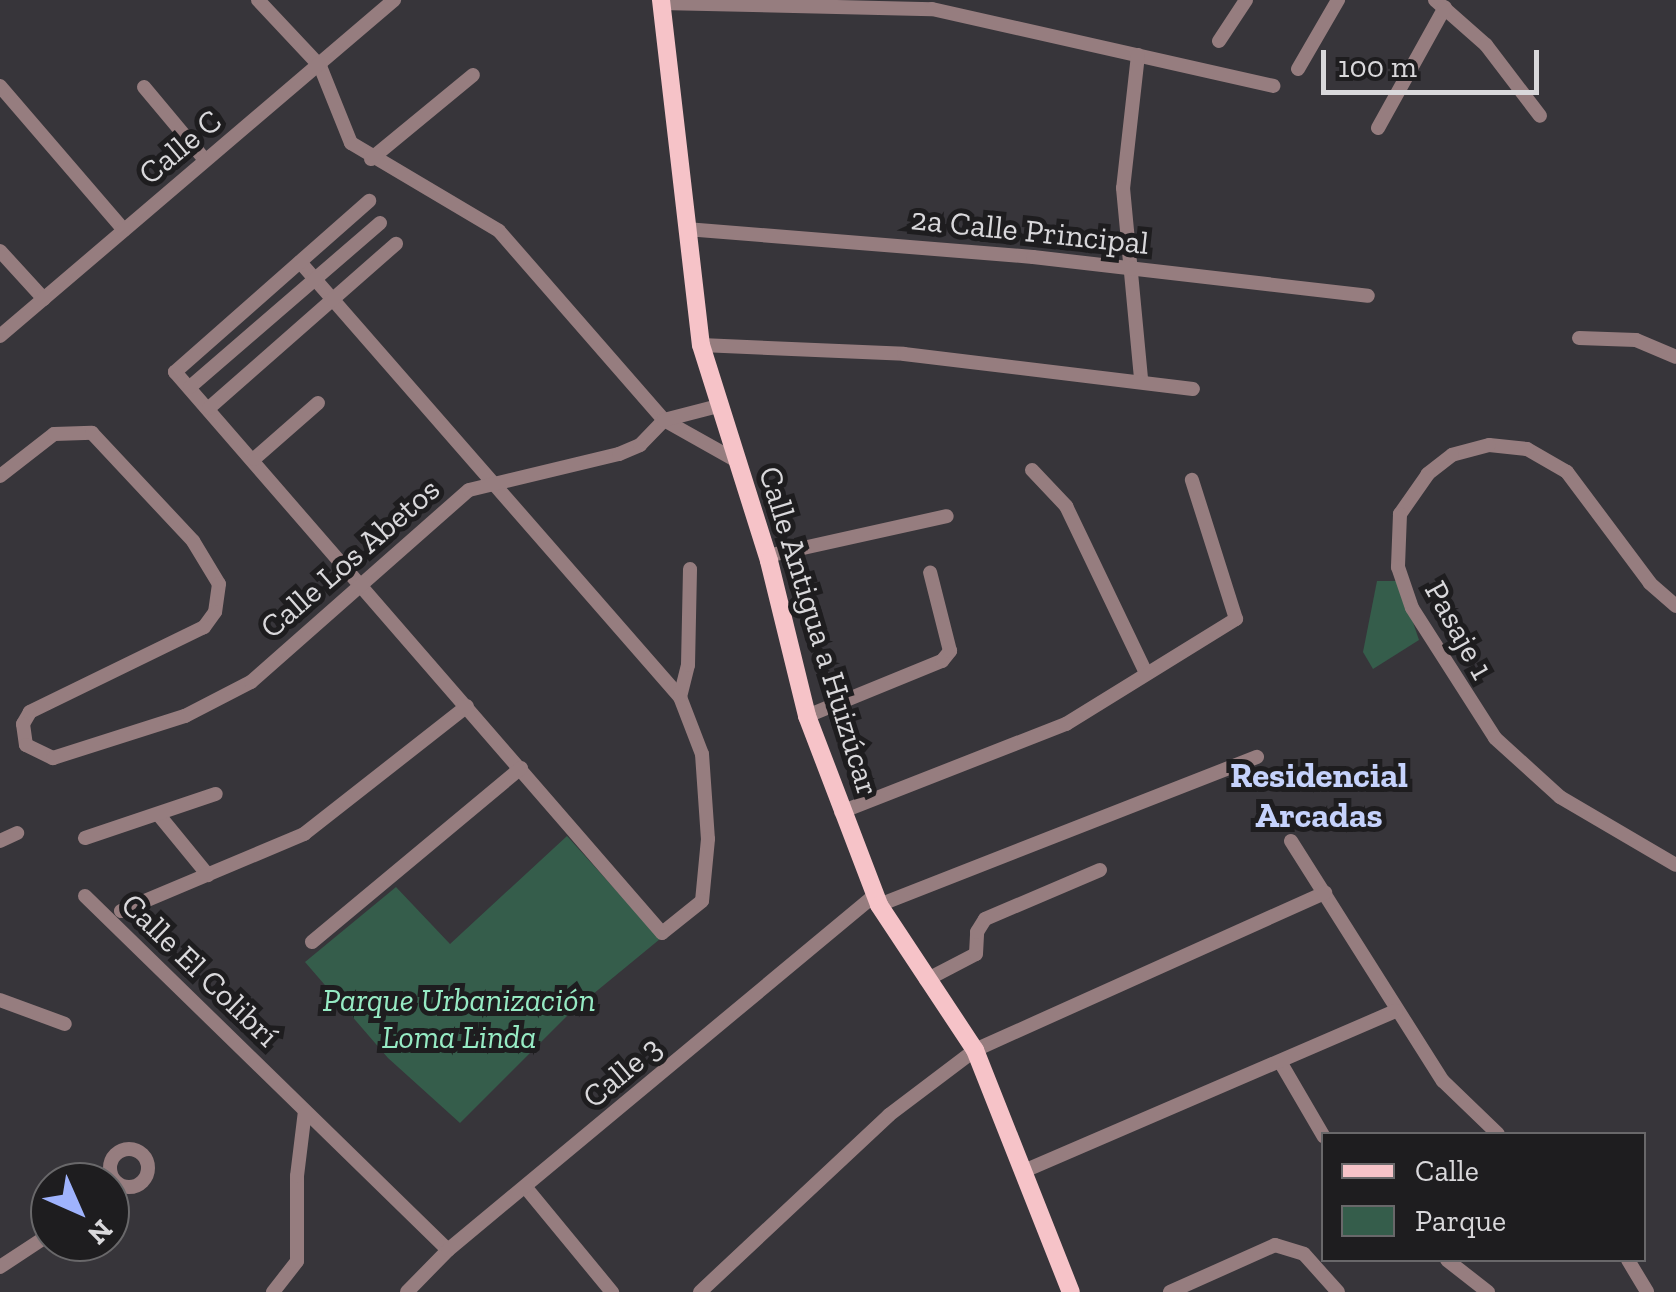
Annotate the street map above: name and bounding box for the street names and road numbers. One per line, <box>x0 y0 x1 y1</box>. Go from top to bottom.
street label: Calle C <box>131 101 229 193</box>
street label: 2a Calle Principal <box>909 199 1151 263</box>
street label: Calle Antigua a Huizúcar <box>750 461 888 801</box>
street label: Calle Los Abetos <box>252 469 448 647</box>
street label: Pasaje 1 <box>1417 574 1501 686</box>
street label: Calle El Colibrí <box>113 885 287 1055</box>
street label: Calle 3 <box>575 1028 669 1116</box>

